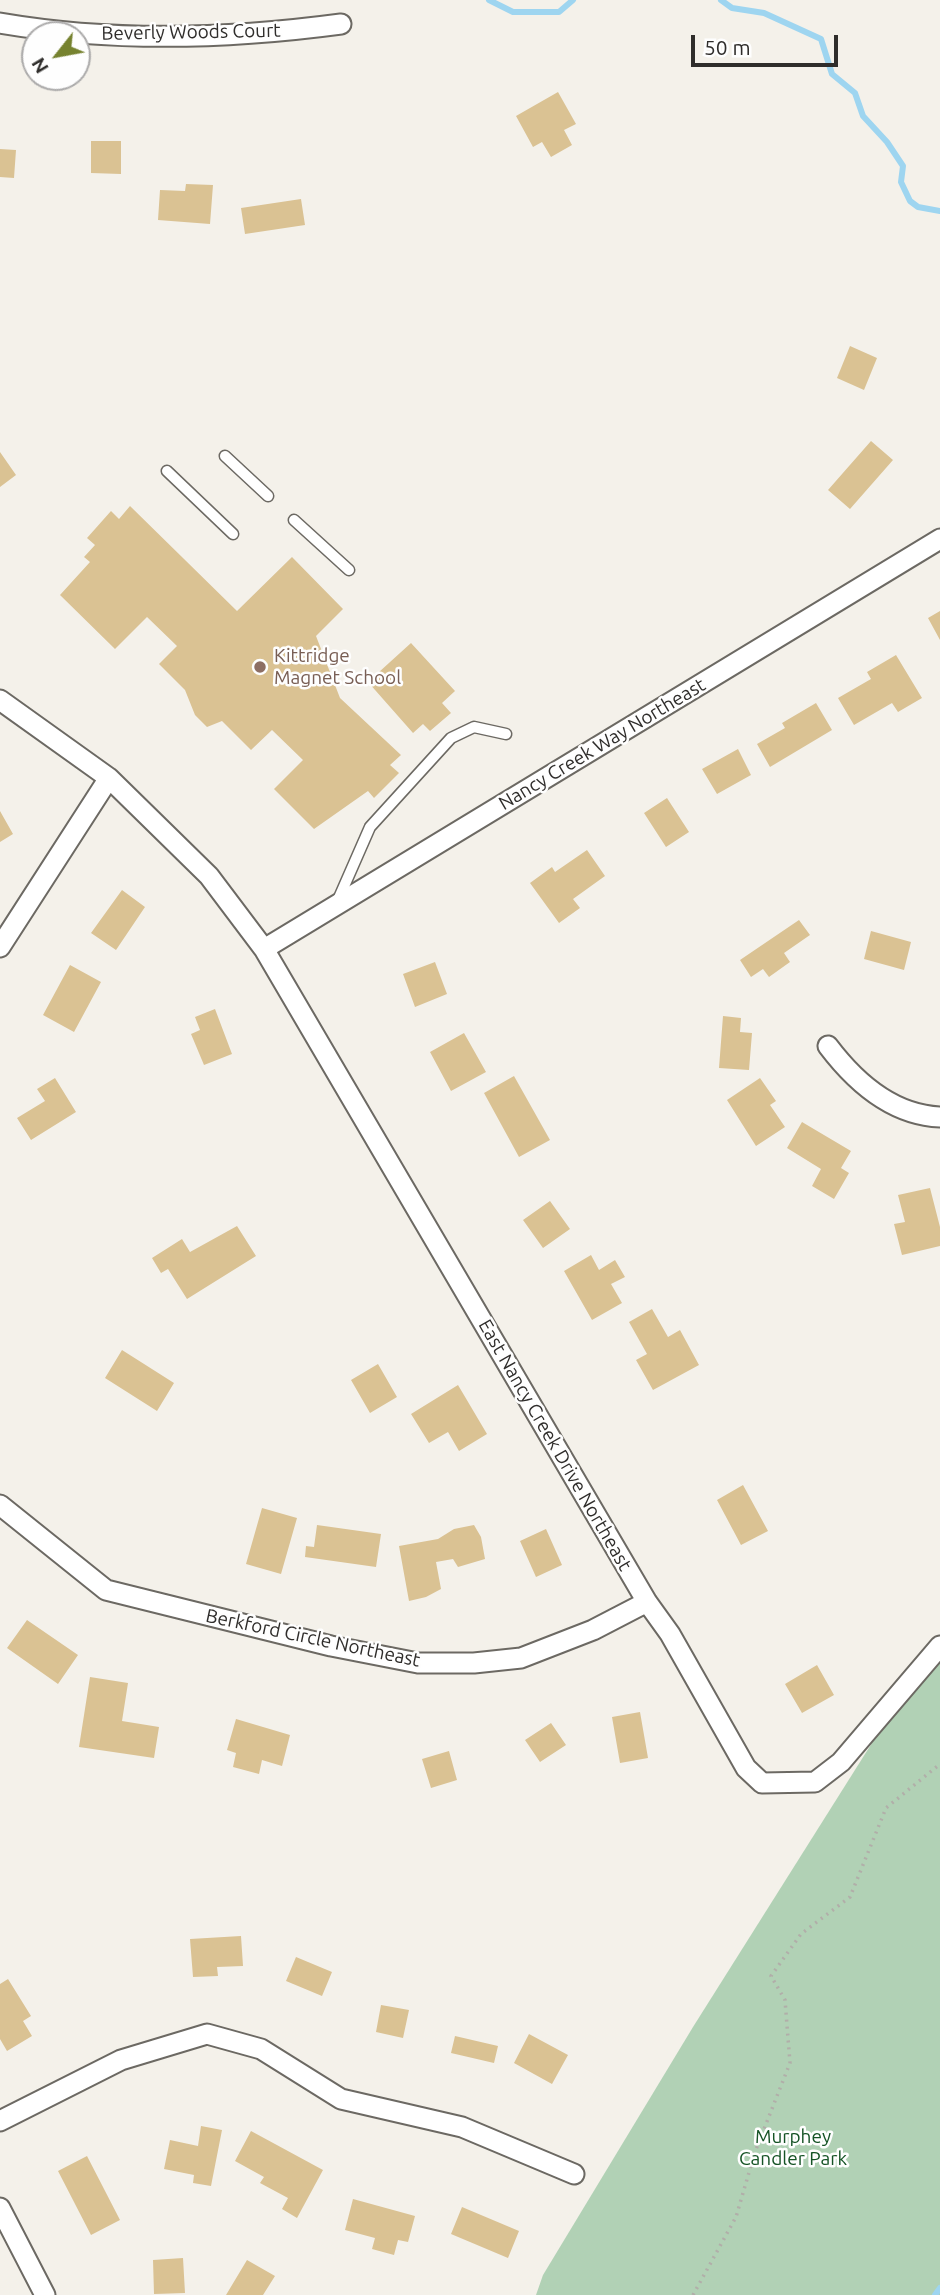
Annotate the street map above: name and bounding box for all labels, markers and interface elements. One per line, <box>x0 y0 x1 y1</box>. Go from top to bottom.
street label: Beverly Woods Court <box>101 19 281 45</box>
north arrow <box>21 21 91 91</box>
scale bar <box>695 21 842 65</box>
text: 50 m <box>704 35 751 59</box>
text: N <box>27 54 53 78</box>
place label: Kittridge Magnet School <box>274 645 401 689</box>
marker: Kittridge Magnet School <box>252 659 268 675</box>
street label: Nancy Creek Way Northeast <box>495 673 709 815</box>
street label: East Nancy Creek Drive Northeast <box>474 1315 636 1575</box>
street label: Berkford Circle Northeast <box>204 1604 422 1672</box>
park label: Murphey Candler Park <box>739 2126 847 2170</box>

